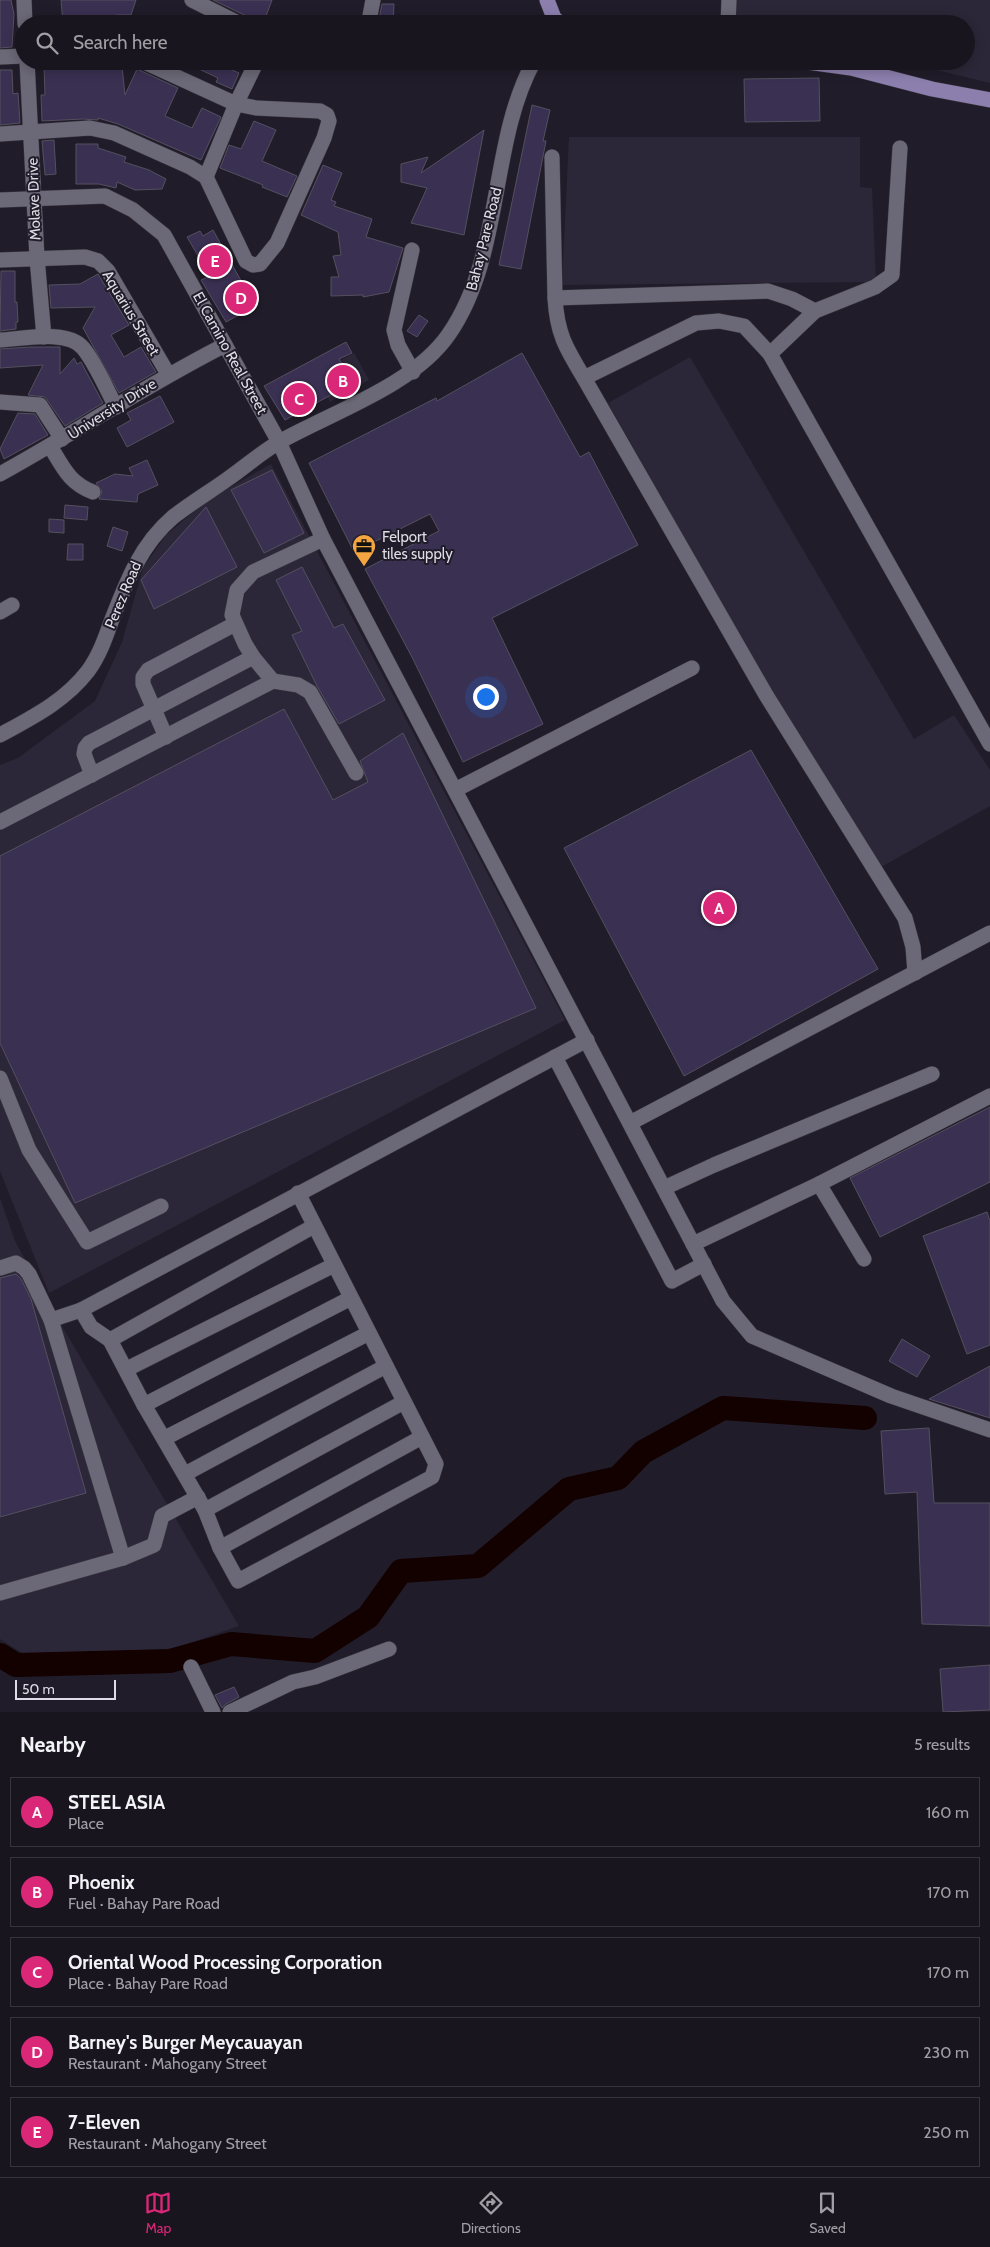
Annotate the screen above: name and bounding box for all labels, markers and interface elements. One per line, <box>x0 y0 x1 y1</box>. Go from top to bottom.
search box <box>15 15 975 70</box>
icon: search <box>33 29 61 57</box>
text: Search here <box>73 31 167 54</box>
street label: Molave Drive <box>24 157 44 241</box>
street label: Bahay Pare Road <box>462 185 506 293</box>
pin: E <box>199 242 231 280</box>
street label: Aquarius Street <box>98 267 164 359</box>
pin: D <box>225 279 257 317</box>
street label: El Camino Real Street <box>189 289 271 417</box>
pin: B <box>327 362 359 400</box>
street label: University Drive <box>64 374 160 443</box>
pin: C <box>283 380 315 418</box>
place label: Felport tiles supply <box>382 528 453 563</box>
office icon: Felport tiles supply <box>351 533 377 567</box>
street label: Perez Road <box>101 559 145 631</box>
your location <box>473 684 499 710</box>
pin: A <box>703 889 735 927</box>
scale bar <box>15 1677 116 1700</box>
text: 50 m <box>22 1680 55 1698</box>
text: Nearby <box>20 1732 86 1757</box>
text: 5 results <box>914 1735 970 1754</box>
text: STEEL ASIA <box>68 1791 165 1814</box>
text: A <box>32 1803 42 1822</box>
text: 160 m <box>926 1803 969 1822</box>
text: Place <box>68 1814 104 1833</box>
text: Phoenix <box>68 1871 135 1894</box>
text: B <box>32 1883 42 1902</box>
text: 170 m <box>927 1883 969 1902</box>
text: Fuel · Bahay Pare Road <box>68 1894 220 1913</box>
text: Oriental Wood Processing Corporation <box>68 1951 382 1974</box>
text: C <box>32 1963 42 1982</box>
text: 170 m <box>927 1963 969 1982</box>
text: Place · Bahay Pare Road <box>68 1974 228 1993</box>
text: Barney's Burger Meycauayan <box>68 2031 303 2054</box>
text: D <box>31 2043 43 2062</box>
text: 230 m <box>923 2043 969 2062</box>
text: Restaurant · Mahogany Street <box>68 2054 267 2073</box>
text: 7-Eleven <box>68 2111 140 2134</box>
text: E <box>32 2123 42 2142</box>
text: 250 m <box>923 2123 969 2142</box>
text: Restaurant · Mahogany Street <box>68 2134 267 2153</box>
tab: Map <box>144 2189 172 2237</box>
tab: Directions <box>461 2189 521 2237</box>
tab: Saved <box>809 2189 846 2237</box>

